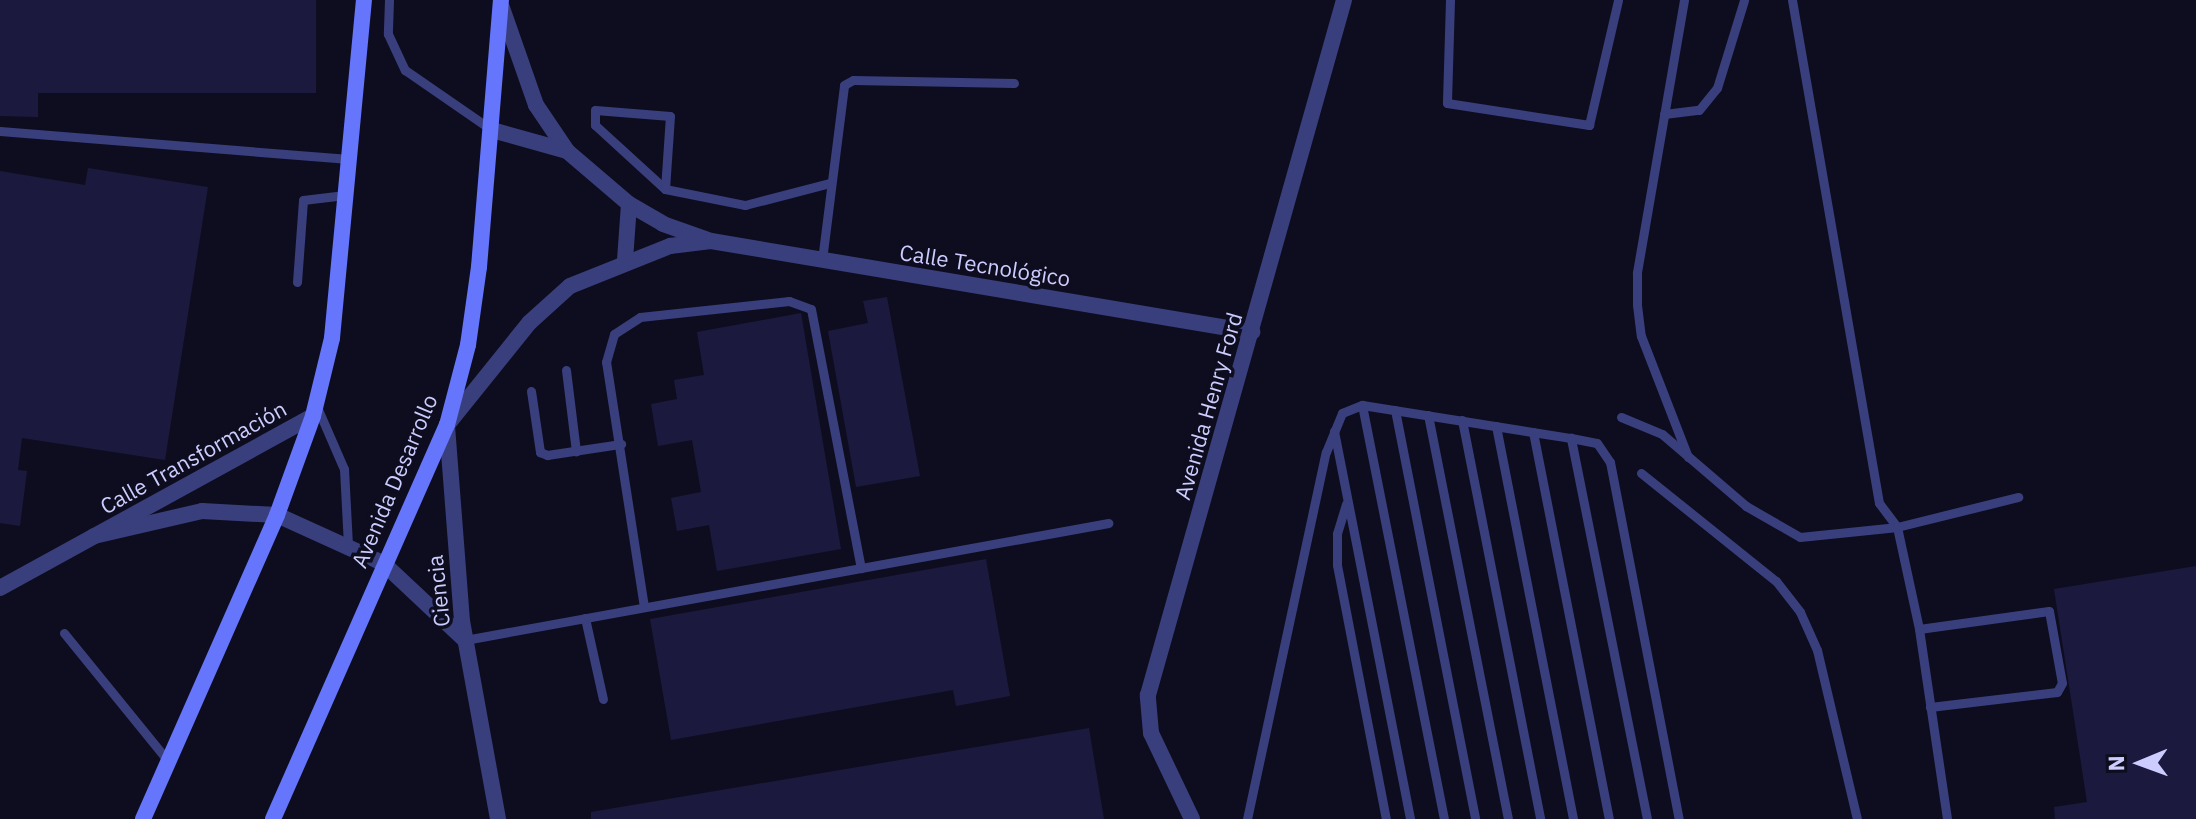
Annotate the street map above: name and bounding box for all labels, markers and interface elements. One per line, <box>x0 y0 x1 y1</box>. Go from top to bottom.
street label: Calle Tecnológico <box>898 238 1072 292</box>
street label: Avenida Henry Ford <box>1169 309 1247 503</box>
street label: Avenida Desarrollo <box>346 390 442 572</box>
street label: Calle Transformación <box>95 395 291 519</box>
street label: Ciencia <box>421 554 455 628</box>
north arrow <box>2100 723 2180 803</box>
text: N <box>2101 755 2130 772</box>

